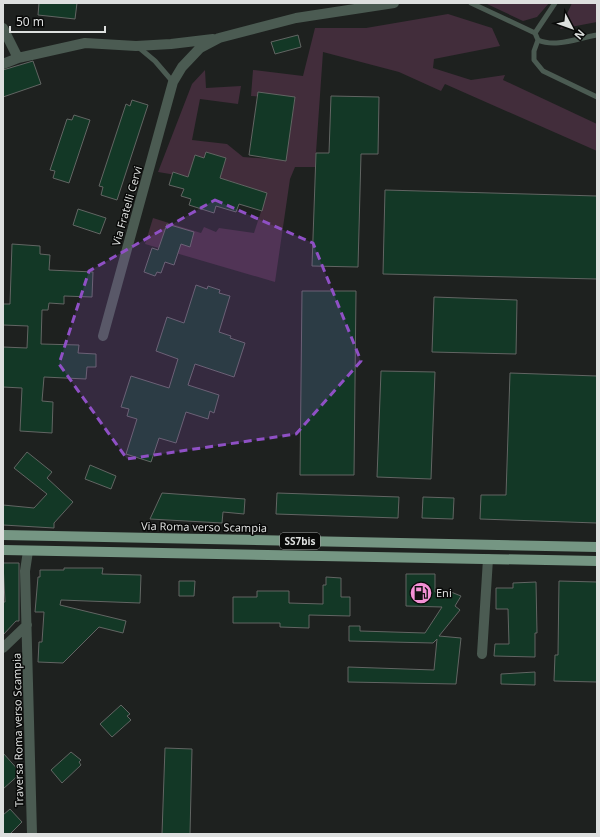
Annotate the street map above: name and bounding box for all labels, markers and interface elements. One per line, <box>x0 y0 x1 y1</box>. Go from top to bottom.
scale bar <box>10 8 105 34</box>
north arrow <box>552 8 592 48</box>
text: 50 m <box>16 13 44 30</box>
text: N <box>571 27 589 43</box>
street label: Via Fratelli Cervi <box>108 164 145 248</box>
street label: Via Roma verso Scampia <box>141 518 267 535</box>
road number: SS7bis <box>280 533 320 549</box>
fuel station icon: Eni <box>408 580 434 606</box>
place label: Eni <box>436 585 452 600</box>
street label: Traversa Roma verso Scampia <box>9 653 26 807</box>

